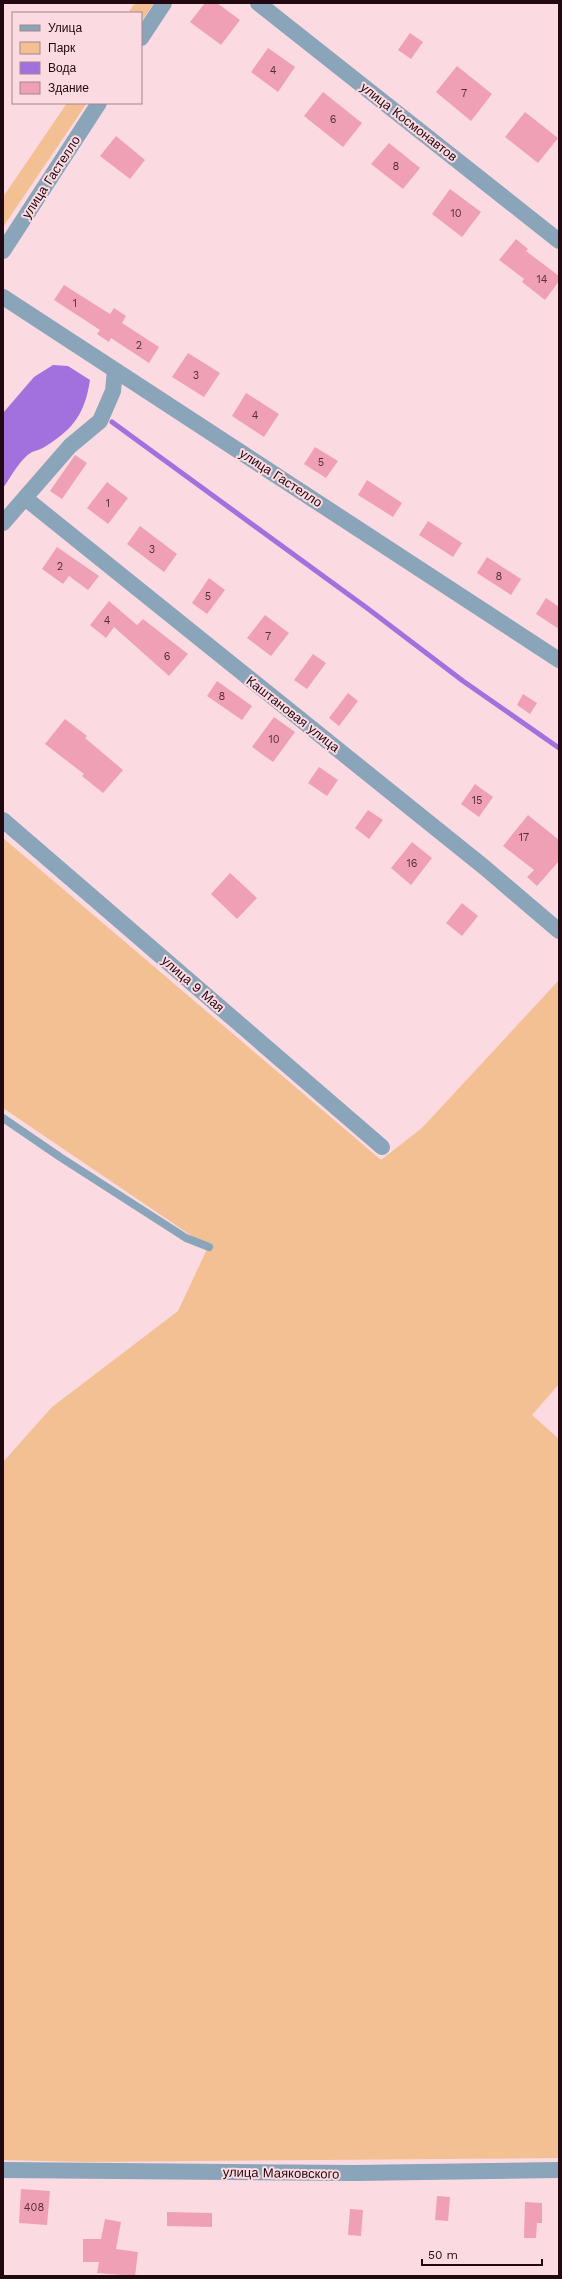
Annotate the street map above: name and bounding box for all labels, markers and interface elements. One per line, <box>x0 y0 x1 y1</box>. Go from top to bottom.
legend <box>12 12 142 104</box>
text: Улица <box>48 21 82 35</box>
text: Парк <box>48 41 76 55</box>
text: Вода <box>48 61 76 75</box>
house number: 4 <box>270 64 277 77</box>
street label: улица Космонавтов <box>358 80 460 164</box>
text: Здание <box>48 81 89 95</box>
house number: 7 <box>461 87 467 100</box>
house number: 6 <box>330 113 337 126</box>
street label: улица Гастелло <box>19 133 83 221</box>
house number: 8 <box>393 160 400 173</box>
house number: 10 <box>450 207 462 220</box>
house number: 14 <box>536 273 548 286</box>
house number: 1 <box>73 297 77 310</box>
house number: 2 <box>136 339 142 352</box>
house number: 3 <box>193 369 199 382</box>
house number: 4 <box>252 409 259 422</box>
street label: улица Гастелло <box>237 446 325 510</box>
house number: 5 <box>318 456 324 469</box>
house number: 1 <box>106 497 110 510</box>
house number: 3 <box>149 543 155 556</box>
house number: 2 <box>57 560 63 573</box>
house number: 8 <box>496 570 503 583</box>
house number: 5 <box>205 590 211 603</box>
house number: 4 <box>104 614 111 627</box>
house number: 7 <box>265 630 271 643</box>
house number: 6 <box>164 650 171 663</box>
street label: Каштановая улица <box>244 673 343 755</box>
house number: 8 <box>219 690 226 703</box>
house number: 10 <box>268 733 280 746</box>
house number: 15 <box>472 794 482 807</box>
house number: 17 <box>519 831 529 844</box>
house number: 16 <box>407 857 418 870</box>
street label: улица 9 Мая <box>159 953 227 1015</box>
street label: улица Маяковского <box>223 2164 339 2182</box>
house number: 408 <box>24 2201 44 2214</box>
scale bar <box>422 2241 542 2267</box>
text: 50 m <box>428 2248 458 2262</box>

